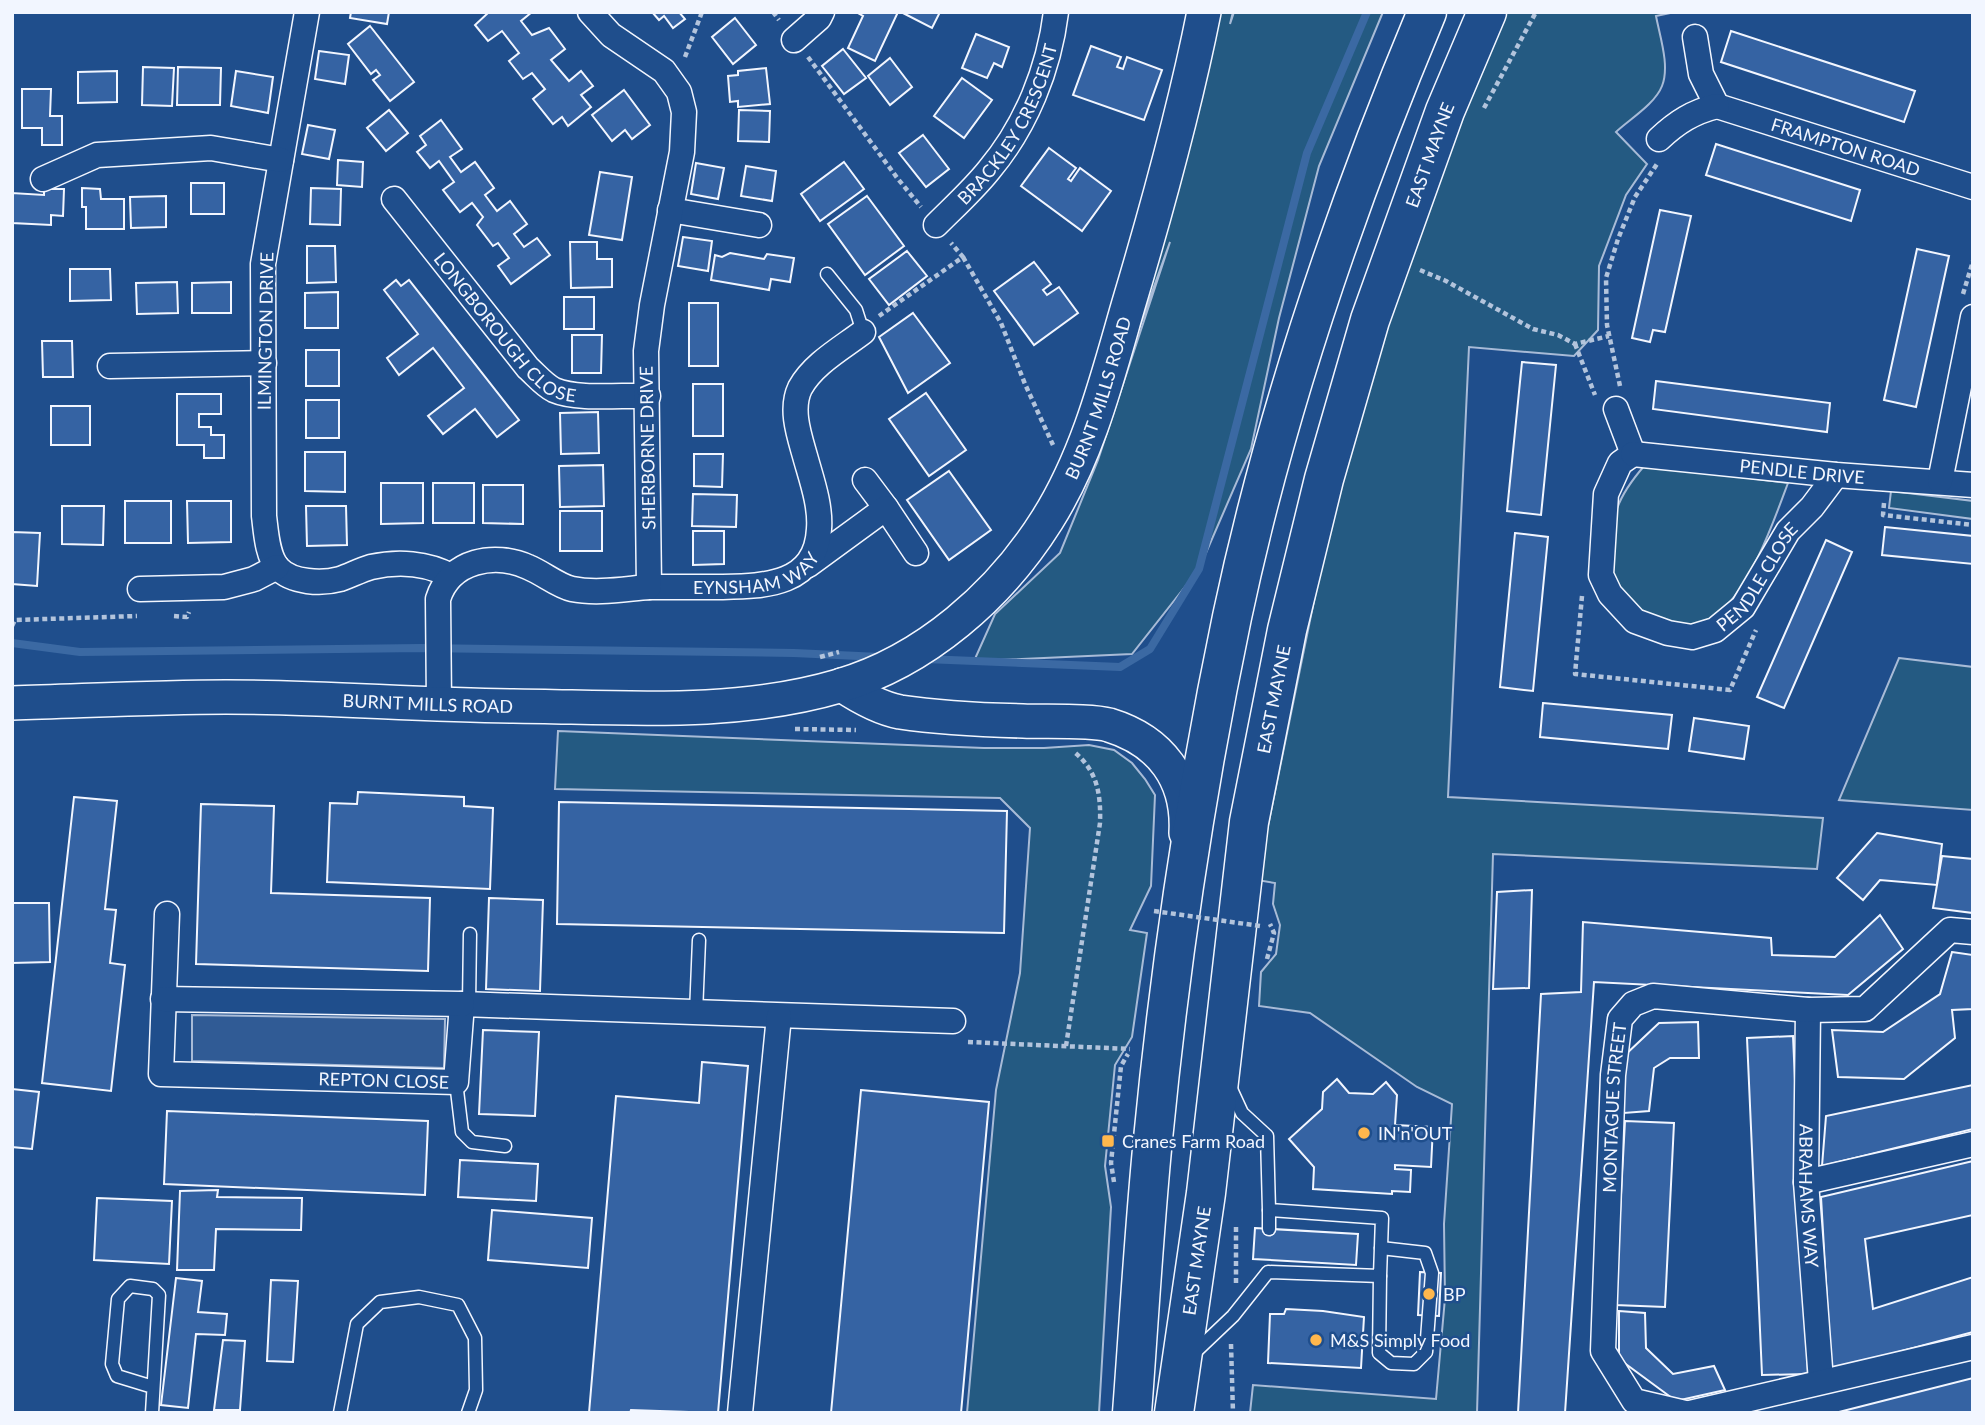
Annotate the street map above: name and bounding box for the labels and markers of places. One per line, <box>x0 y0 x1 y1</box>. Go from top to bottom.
place label: IN'n'OUT <box>1378 1122 1453 1144</box>
marker: IN'n'OUT <box>1356 1125 1372 1141</box>
place label: Cranes Farm Road <box>1122 1130 1265 1152</box>
marker: Cranes Farm Road <box>1100 1133 1116 1149</box>
place label: BP <box>1443 1283 1466 1305</box>
marker: BP <box>1421 1286 1437 1302</box>
place label: M&S Simply Food <box>1330 1329 1470 1351</box>
marker: M&S Simply Food <box>1308 1332 1324 1348</box>

